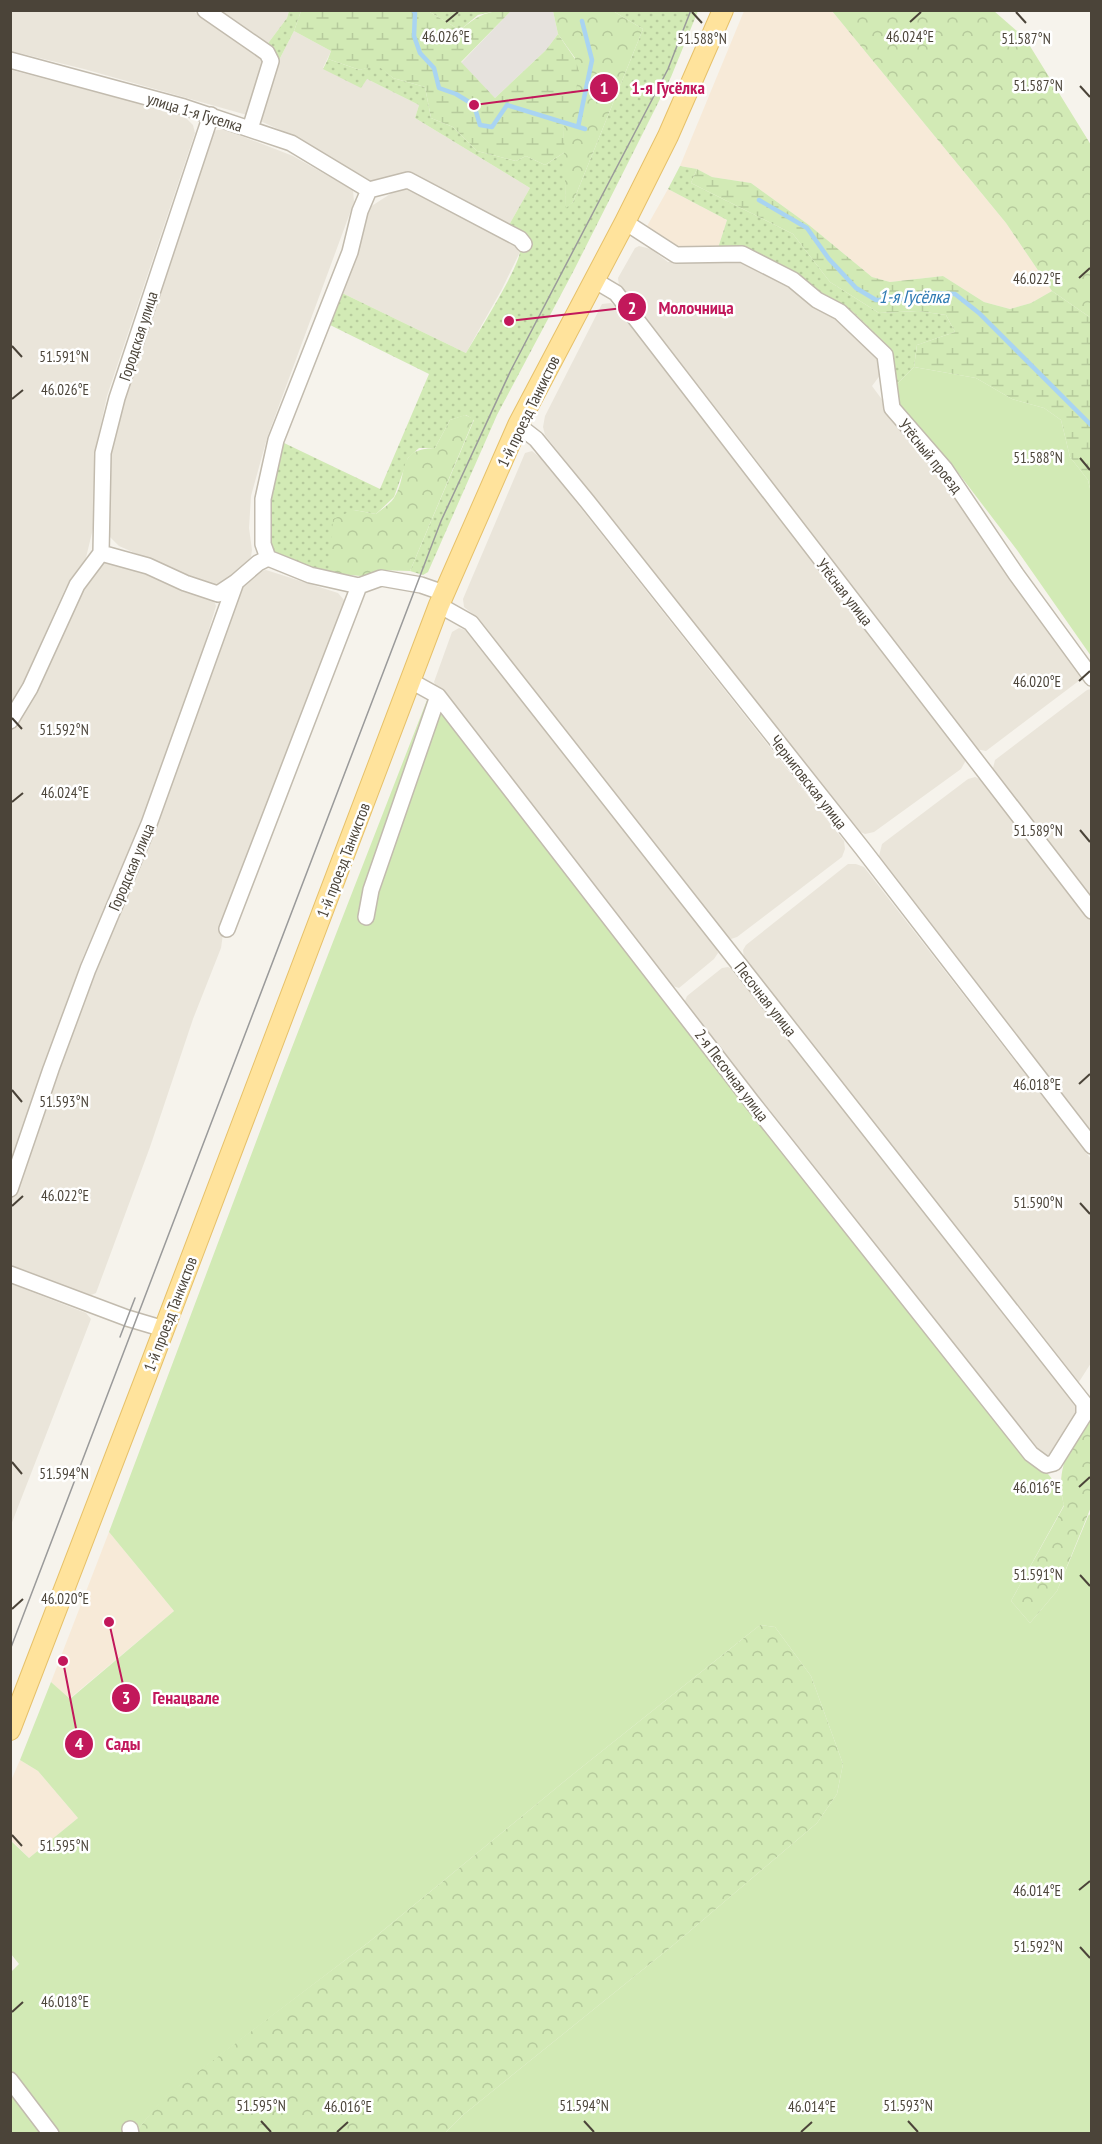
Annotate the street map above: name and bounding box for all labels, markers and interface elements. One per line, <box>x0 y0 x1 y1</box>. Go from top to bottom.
text: 46.026°E <box>422 27 470 46</box>
text: 46.024°E <box>886 27 934 46</box>
text: 51.588°N <box>677 29 727 48</box>
text: 51.587°N <box>1001 29 1051 48</box>
callout: 1-я Гусёлка <box>589 70 716 106</box>
text: 1 <box>600 76 608 99</box>
text: 1-я Гусёлка <box>631 76 705 99</box>
text: 51.587°N <box>1013 76 1063 95</box>
street label: улица 1-я Гуселка <box>145 88 245 136</box>
text: 46.022°E <box>1013 269 1061 288</box>
water label: 1-я Гусёлка <box>879 285 950 308</box>
street label: Городская улица <box>114 289 162 383</box>
callout: Молочница <box>617 289 746 325</box>
text: 2 <box>628 296 636 319</box>
text: Молочница <box>658 296 734 319</box>
text: 51.591°N <box>39 347 89 366</box>
street label: 1-й проезд Танкистов <box>492 352 564 470</box>
text: 46.026°E <box>41 380 89 399</box>
street label: Утёсный проезд <box>895 415 967 497</box>
text: 51.588°N <box>1013 448 1063 467</box>
street label: Утёсная улица <box>813 554 877 630</box>
text: 46.020°E <box>1013 672 1061 691</box>
text: 51.592°N <box>39 720 89 739</box>
street label: Черниговская улица <box>766 731 852 833</box>
text: 46.024°E <box>41 783 89 802</box>
street label: 1-й проезд Танкистов <box>312 800 374 920</box>
street label: Городская улица <box>104 820 158 914</box>
text: 51.589°N <box>1013 821 1063 840</box>
street label: Песочная улица <box>731 958 801 1040</box>
street label: 2-я Песочная улица <box>691 1025 773 1125</box>
text: 46.018°E <box>1013 1075 1061 1094</box>
text: 51.593°N <box>39 1092 89 1111</box>
text: 46.022°E <box>41 1186 89 1205</box>
text: 51.590°N <box>1013 1193 1063 1212</box>
street label: 1-й проезд Танкистов <box>139 1254 201 1374</box>
text: 51.594°N <box>39 1464 89 1483</box>
text: 46.016°E <box>1013 1478 1061 1497</box>
text: 51.591°N <box>1013 1565 1063 1584</box>
text: 46.020°E <box>41 1589 89 1608</box>
callout: Генацвале <box>111 1680 232 1716</box>
text: 3 <box>122 1686 130 1709</box>
text: Генацвале <box>153 1686 220 1709</box>
callout: Сады <box>64 1726 153 1762</box>
text: 4 <box>75 1732 84 1755</box>
text: Сады <box>106 1732 140 1755</box>
text: 51.595°N <box>39 1836 89 1855</box>
text: 46.014°E <box>1013 1881 1061 1900</box>
text: 51.592°N <box>1013 1937 1063 1956</box>
text: 46.018°E <box>41 1992 89 2011</box>
text: 51.595°N <box>236 2096 286 2115</box>
text: 51.594°N <box>559 2096 609 2115</box>
text: 51.593°N <box>883 2096 933 2115</box>
text: 46.016°E <box>324 2097 372 2116</box>
text: 46.014°E <box>788 2097 836 2116</box>

